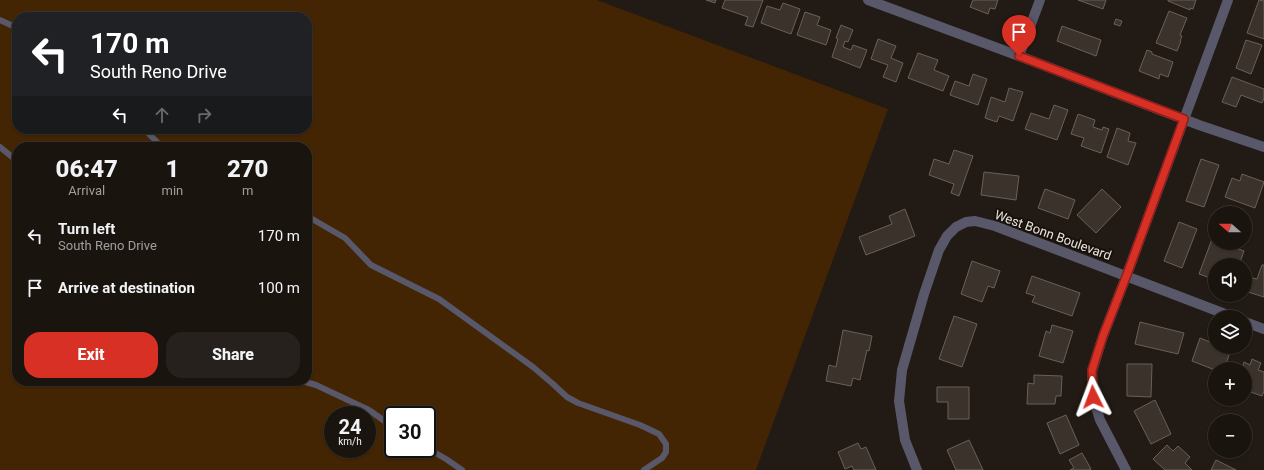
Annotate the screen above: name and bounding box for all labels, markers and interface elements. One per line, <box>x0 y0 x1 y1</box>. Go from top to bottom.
pin <box>1002 15 1036 56</box>
icon: arrive <box>1008 21 1030 43</box>
text: 170 m <box>90 27 169 60</box>
icon: left <box>24 28 76 80</box>
text: South Reno Drive <box>90 61 227 82</box>
icon: left <box>109 104 131 126</box>
icon: ahead <box>151 104 173 126</box>
icon: right <box>193 104 215 126</box>
text: 06:47 <box>56 155 118 183</box>
text: 1 <box>165 155 179 183</box>
text: 270 <box>227 155 268 183</box>
text: Arrival <box>68 183 105 198</box>
text: min <box>162 183 183 198</box>
text: m <box>242 183 253 198</box>
north arrow <box>1208 206 1252 250</box>
map controls <box>1208 206 1252 458</box>
street label: West Bonn Boulevard <box>993 207 1113 263</box>
text: Turn left <box>58 220 115 238</box>
icon: left <box>24 225 46 247</box>
text: 170 m <box>258 227 300 245</box>
text: South Reno Drive <box>58 238 157 253</box>
button: sound <box>1208 258 1252 302</box>
icon: arrive <box>24 277 46 299</box>
text: Arrive at destination <box>58 279 195 297</box>
text: 100 m <box>258 279 300 297</box>
button: layers <box>1208 310 1252 354</box>
button: Exit <box>24 332 158 378</box>
button: Share <box>166 332 300 378</box>
button: + <box>1208 362 1252 406</box>
position arrow <box>1072 376 1114 418</box>
speed limit sign: 30 <box>384 406 436 458</box>
button: − <box>1208 414 1252 458</box>
text: 24 <box>339 415 361 439</box>
text: km/h <box>338 436 362 447</box>

